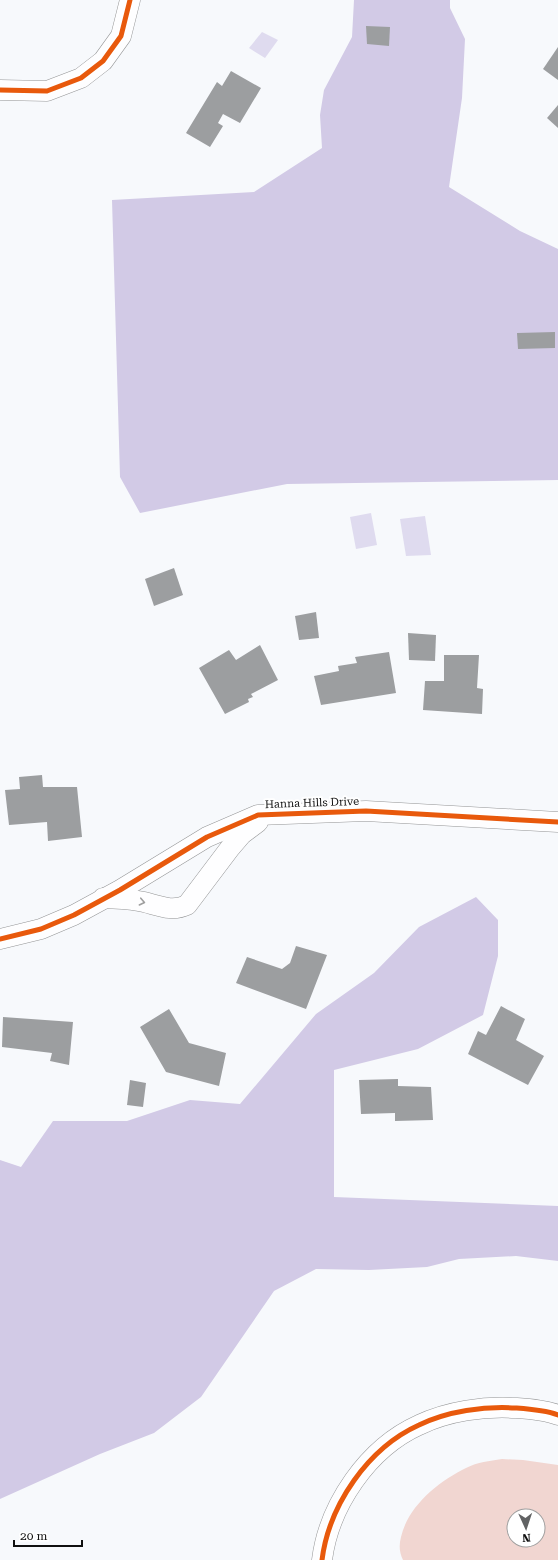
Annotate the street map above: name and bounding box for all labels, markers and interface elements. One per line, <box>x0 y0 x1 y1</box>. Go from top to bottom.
street label: Hanna Hills Drive <box>265 795 359 811</box>
one-way arrow <box>139 898 145 906</box>
north arrow <box>506 1508 546 1548</box>
scale bar <box>14 1522 82 1548</box>
text: 20 m <box>20 1529 47 1543</box>
text: N <box>521 1531 531 1544</box>

